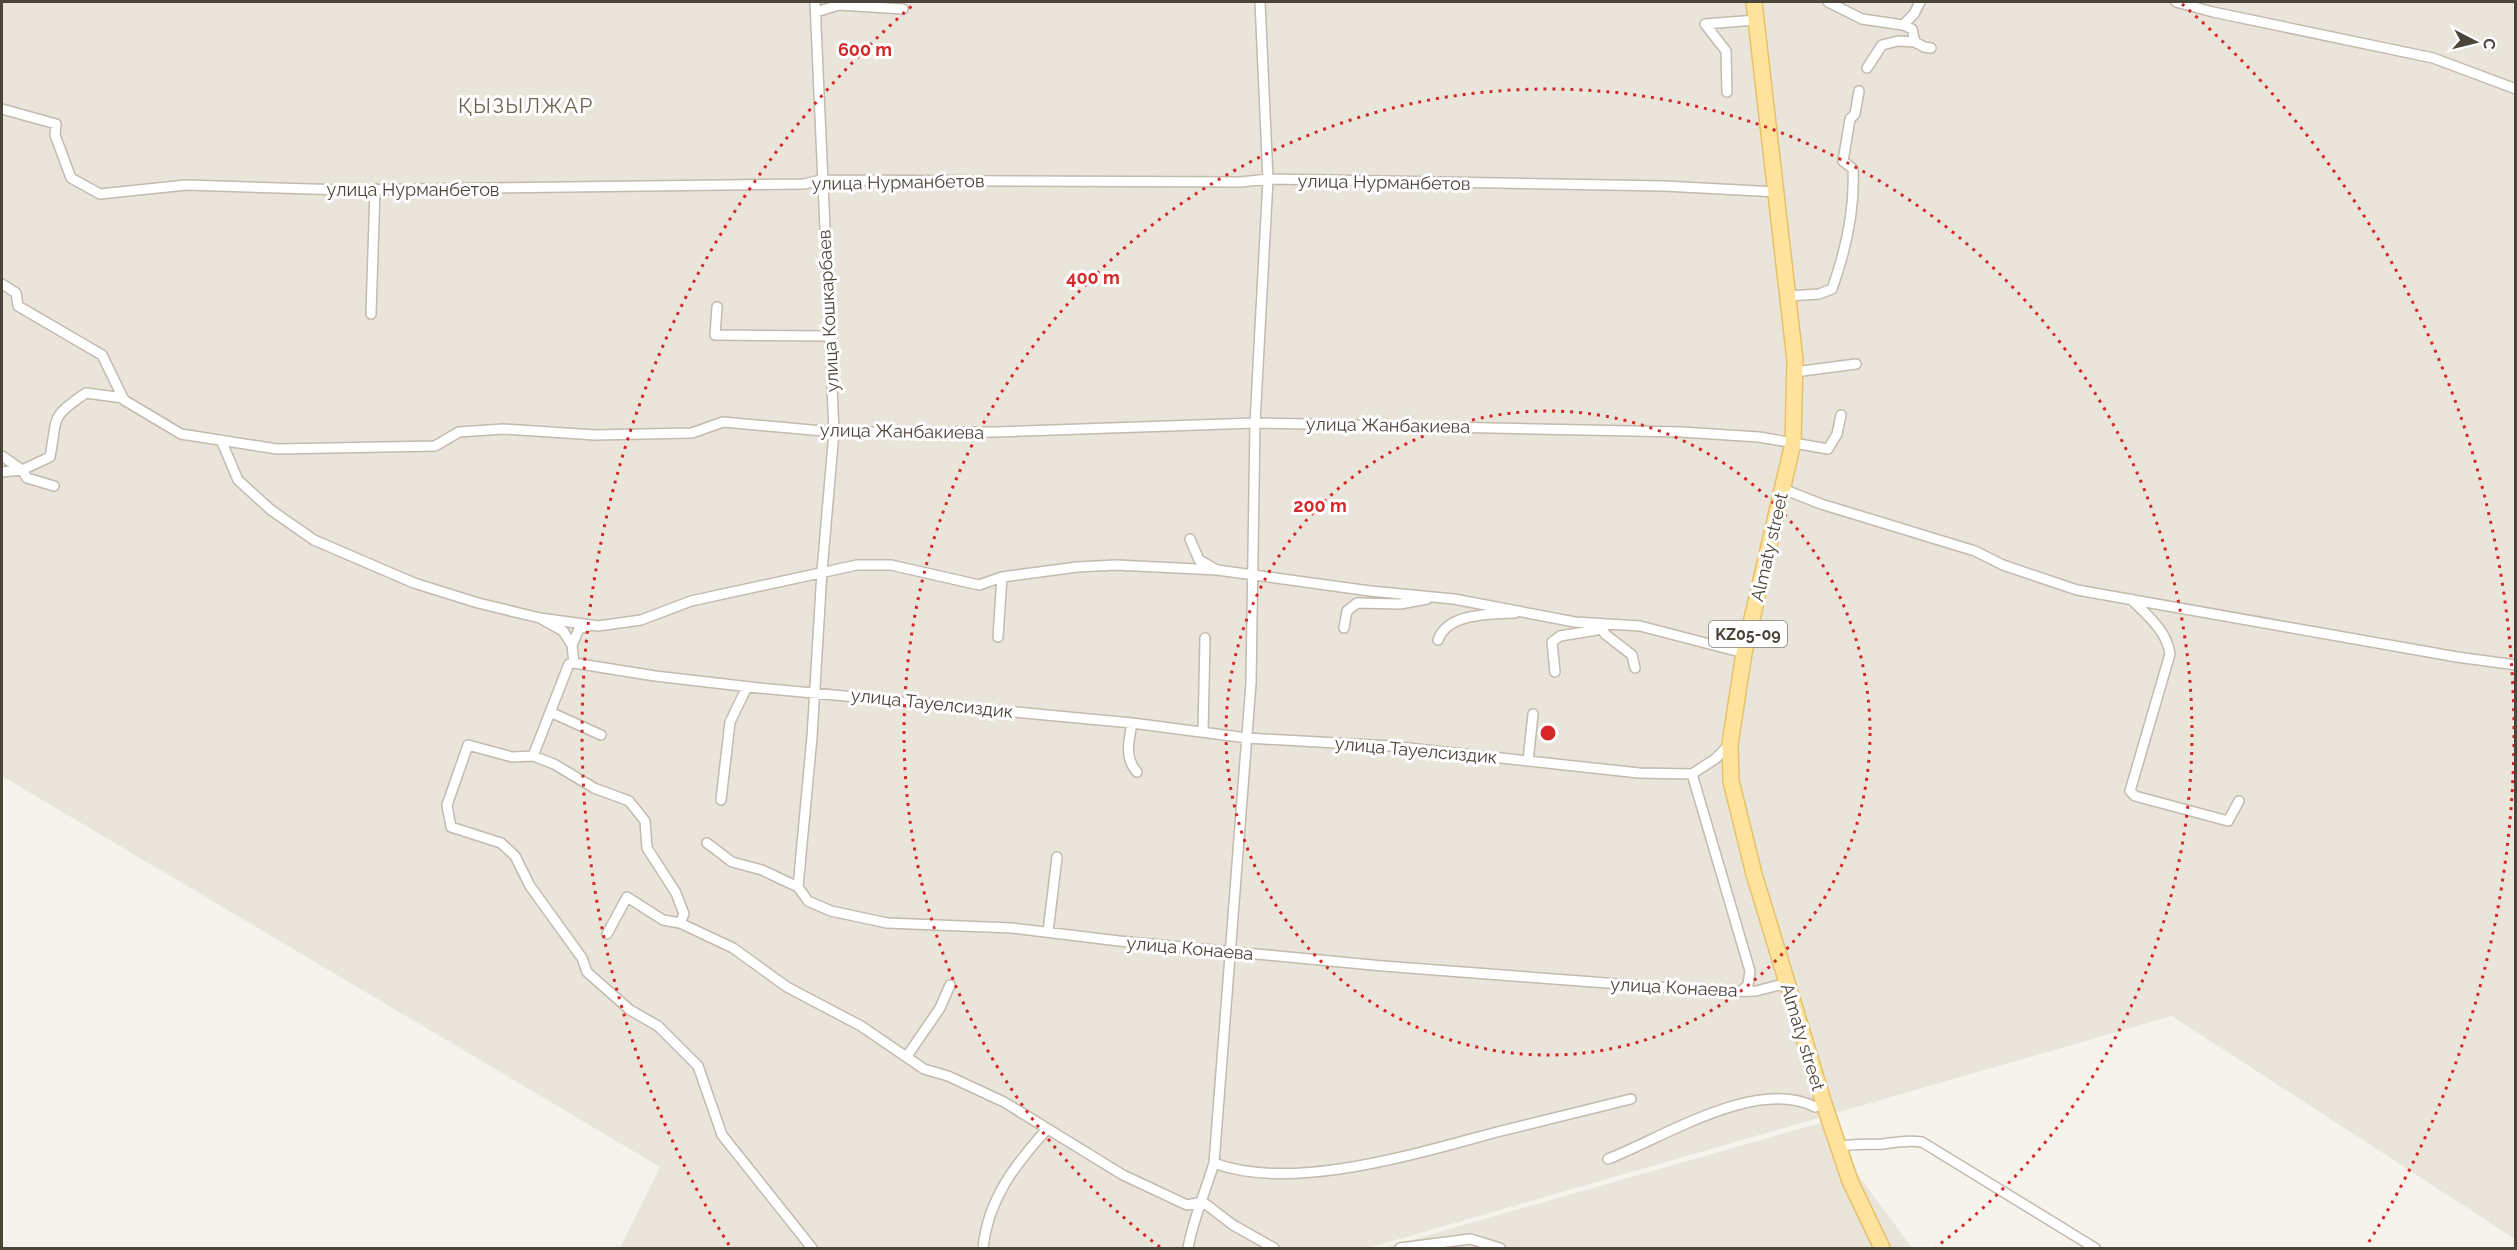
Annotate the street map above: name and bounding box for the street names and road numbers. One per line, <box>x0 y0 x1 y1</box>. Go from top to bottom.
street label: улица Нурманбетов <box>811 170 985 194</box>
street label: улица Нурманбетов <box>1297 170 1471 194</box>
street label: улица Нурманбетов <box>326 179 500 200</box>
street label: улица Кошкарбаев <box>813 229 843 393</box>
street label: улица Жанбакиева <box>1306 413 1470 437</box>
street label: улица Жанбакиева <box>820 419 984 443</box>
street label: Almaty street <box>1746 491 1792 603</box>
road number: KZ05-09 <box>1709 621 1787 647</box>
street label: улица Тауелсиздик <box>850 684 1014 722</box>
street label: улица Тауелсиздик <box>1334 732 1498 768</box>
street label: улица Конаева <box>1126 932 1254 964</box>
street label: улица Конаева <box>1610 973 1738 1001</box>
street label: Almaty street <box>1777 981 1829 1093</box>

